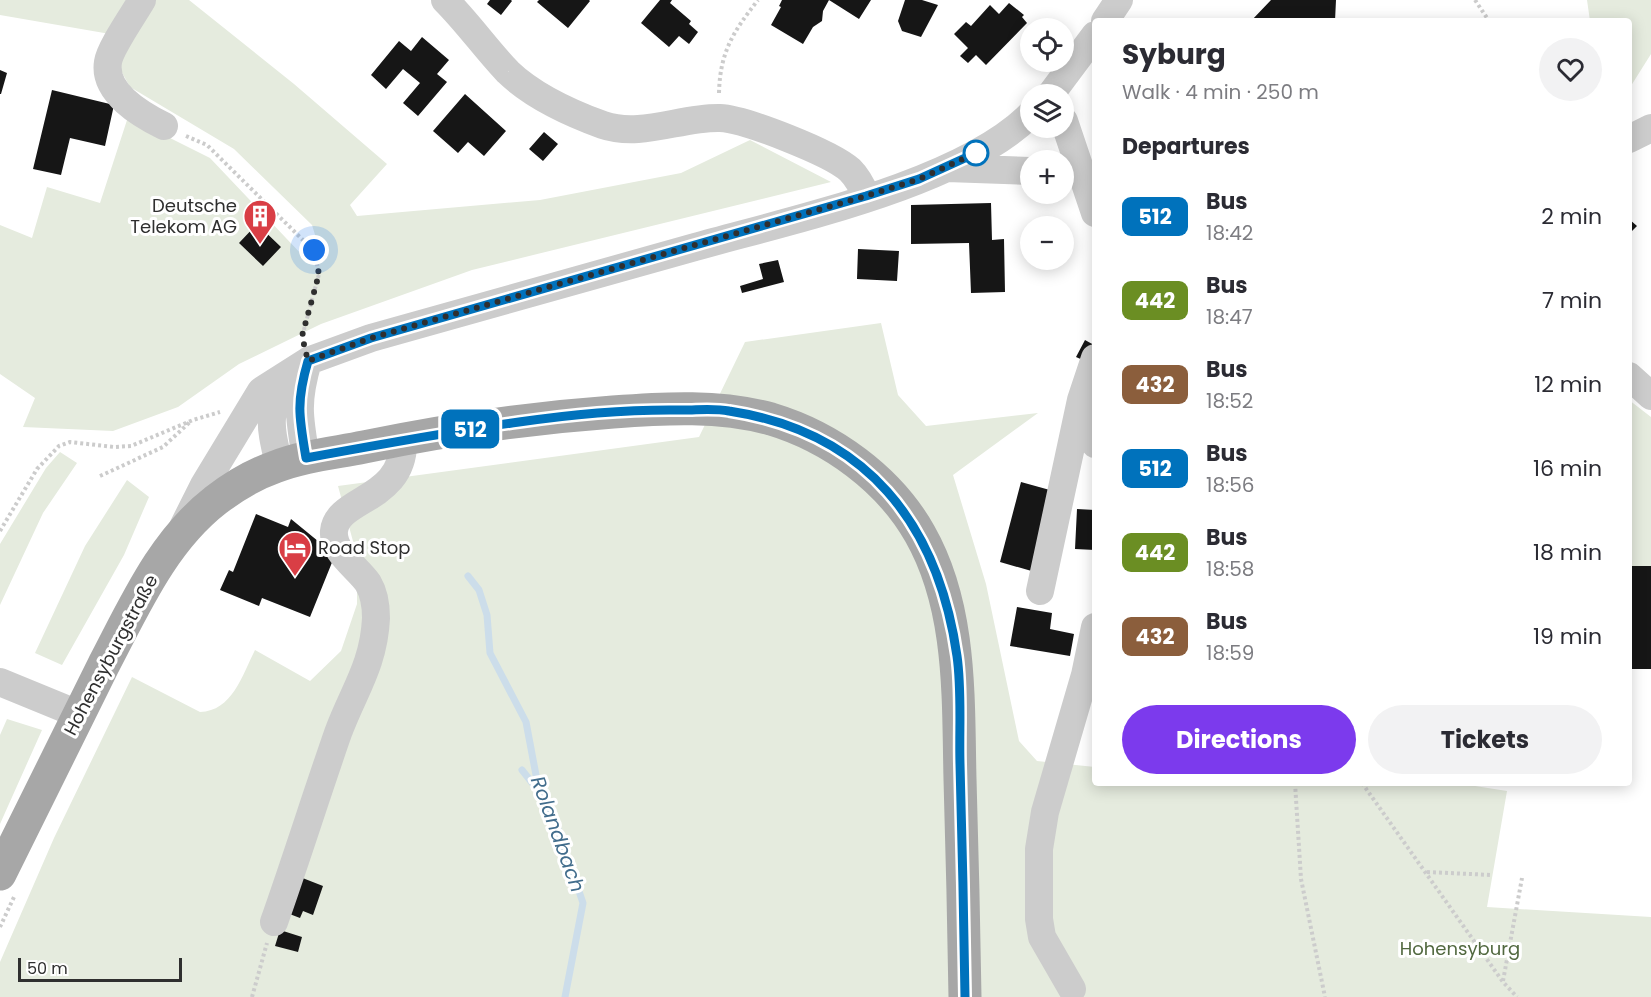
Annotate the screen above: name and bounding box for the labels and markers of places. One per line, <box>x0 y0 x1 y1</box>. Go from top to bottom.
unlabelled marker <box>963 140 989 166</box>
place label: Deutsche Telekom AG <box>130 193 237 239</box>
building icon: Deutsche Telekom AG <box>242 198 278 245</box>
hotel icon: Road Stop <box>277 530 313 577</box>
place label: Road Stop <box>318 535 410 560</box>

